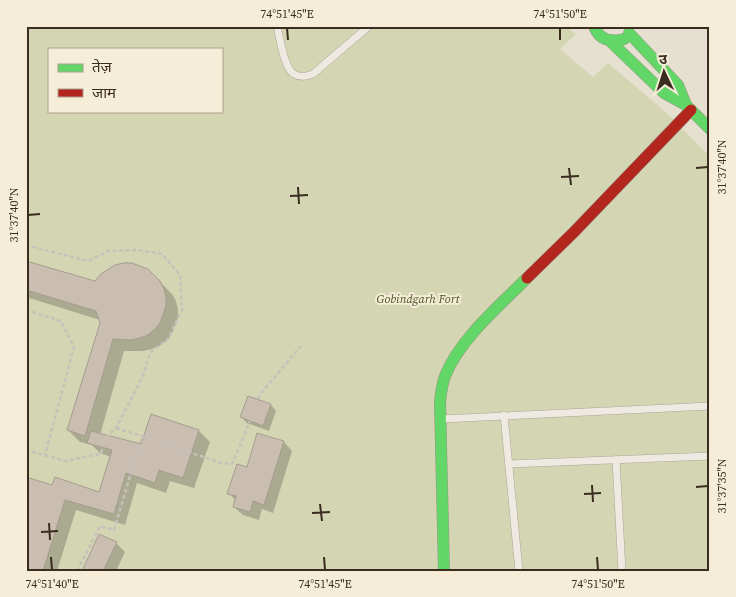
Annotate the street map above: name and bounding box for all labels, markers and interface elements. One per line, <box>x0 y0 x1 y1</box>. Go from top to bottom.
text: 74°51'45"E <box>260 6 314 22</box>
text: 74°51'50"E <box>533 6 587 22</box>
legend <box>48 48 222 112</box>
north arrow <box>638 48 688 98</box>
text: उ <box>658 49 669 69</box>
text: तेज़ <box>92 56 113 77</box>
text: जाम <box>92 82 117 103</box>
text: 31°37'40"N <box>714 139 730 195</box>
text: 31°37'40"N <box>6 187 22 243</box>
park label: Gobindgarh Fort <box>377 291 460 307</box>
text: 31°37'35"N <box>714 458 730 514</box>
text: 74°51'40"E <box>25 576 79 592</box>
text: 74°51'45"E <box>298 576 352 592</box>
text: 74°51'50"E <box>571 576 625 592</box>

